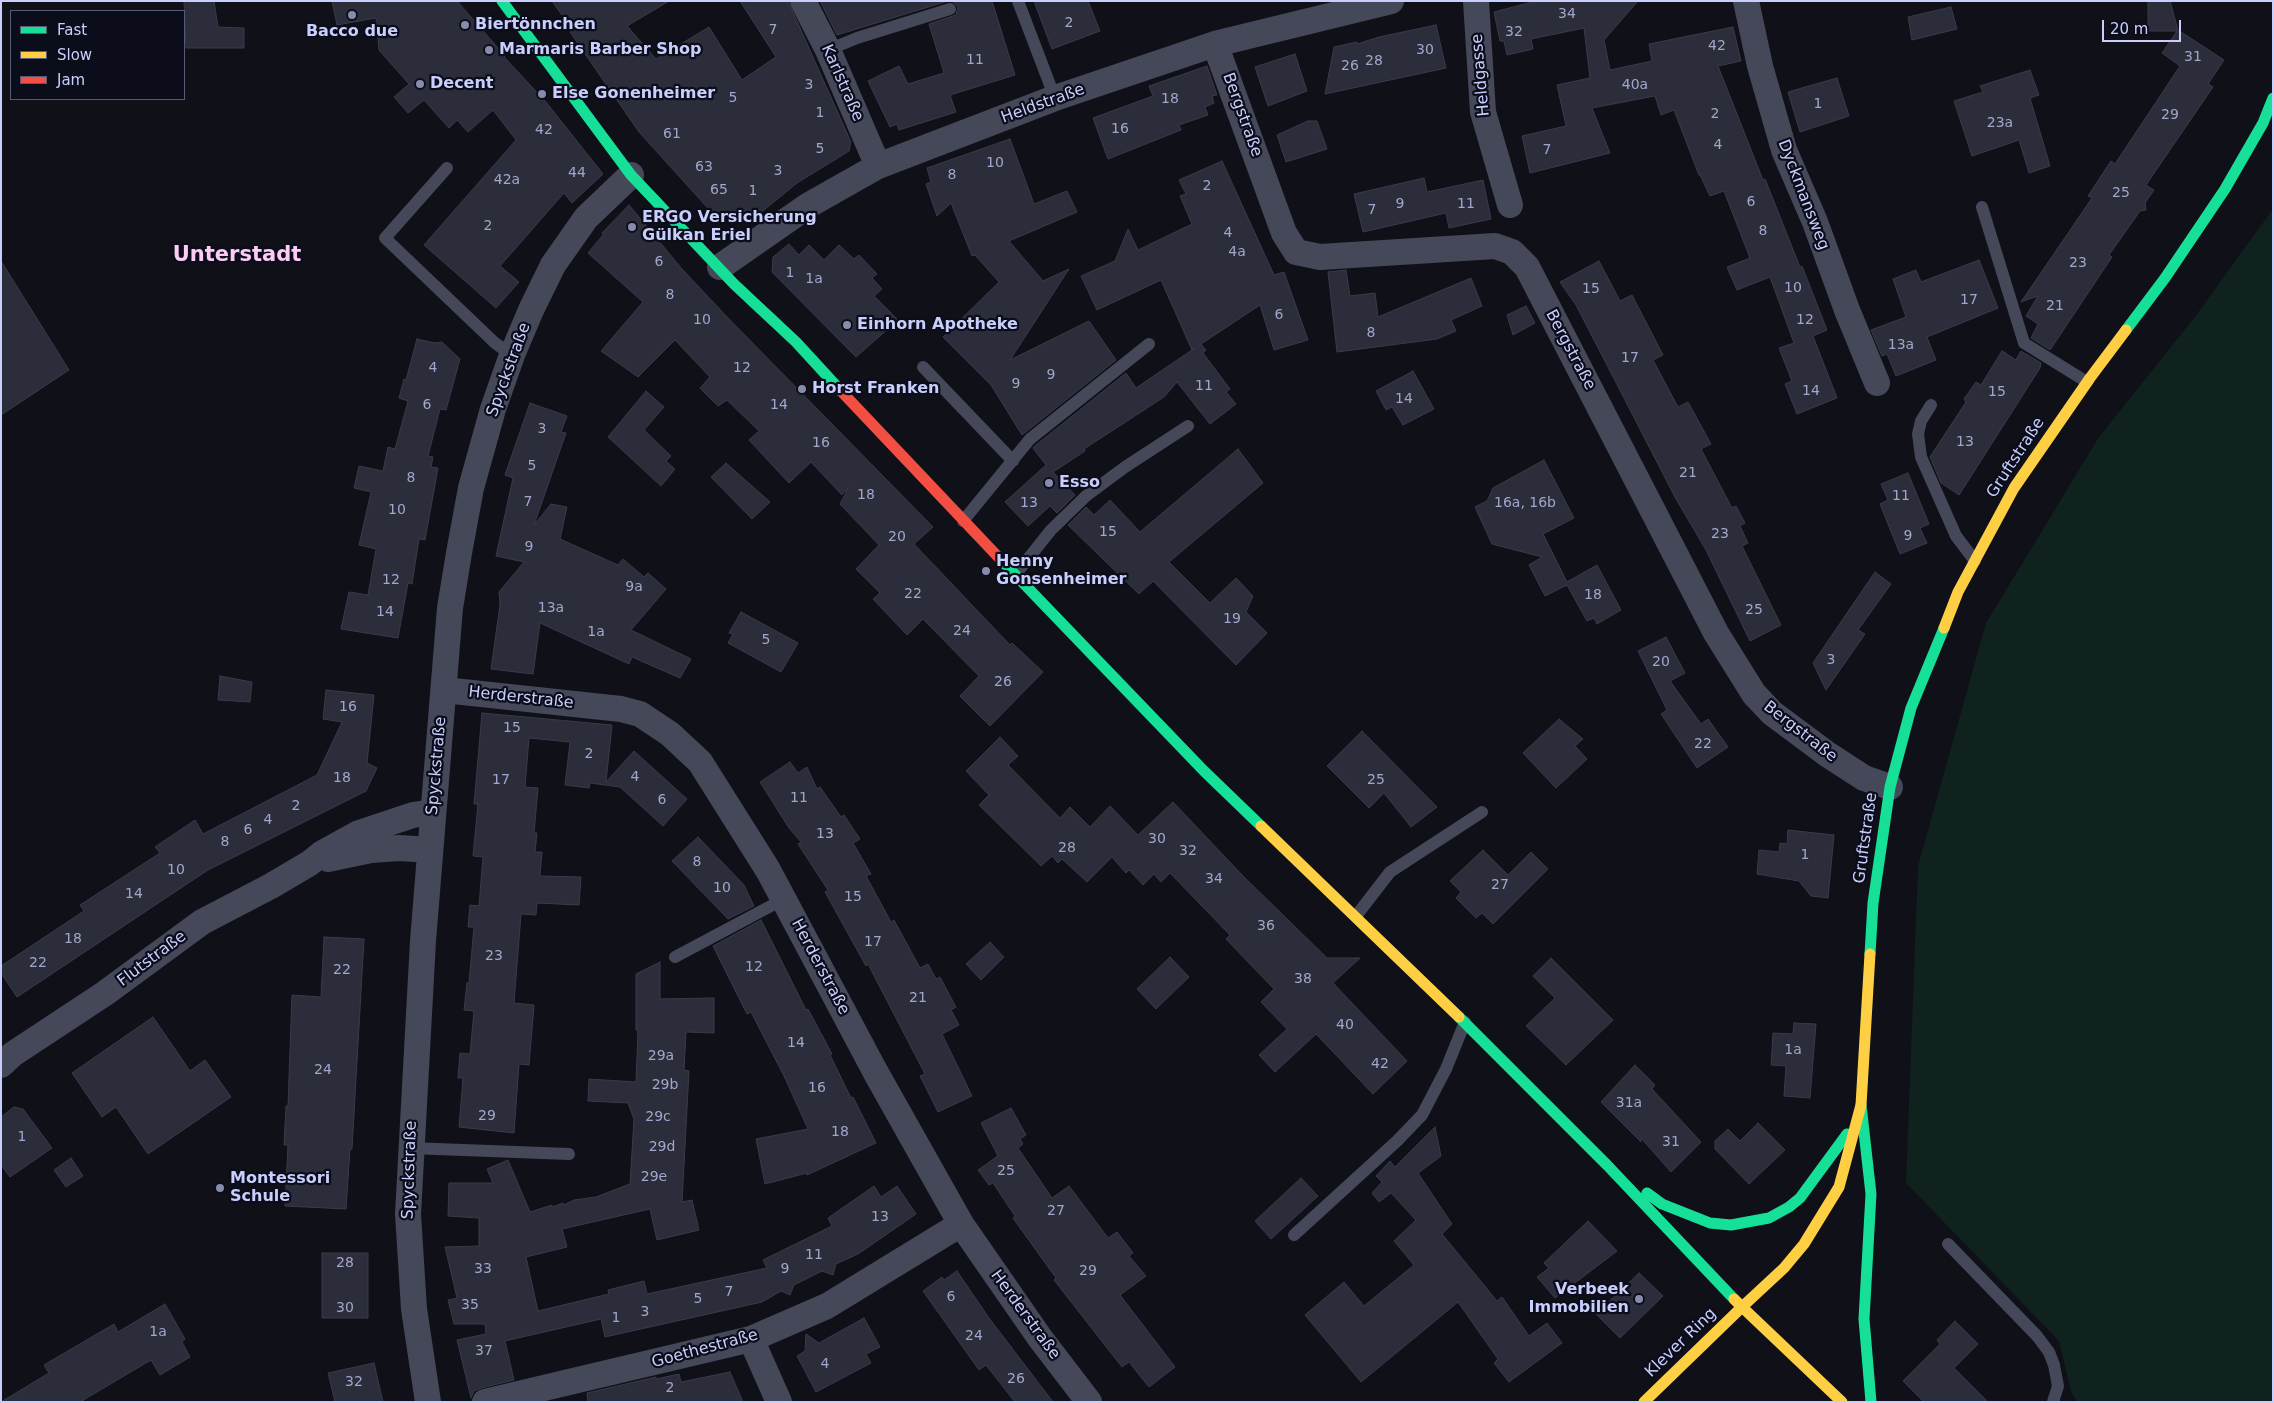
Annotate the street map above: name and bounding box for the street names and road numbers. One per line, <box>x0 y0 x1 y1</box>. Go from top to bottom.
street label: Heldgasse <box>1468 33 1494 117</box>
street label: Karlstraße <box>817 42 867 124</box>
street label: Bergstraße <box>1218 70 1266 160</box>
street label: Heldstraße <box>999 80 1087 128</box>
street label: Dyckmansweg <box>1773 137 1833 253</box>
street label: Bergstraße <box>1541 307 1599 393</box>
street label: Spyckstraße <box>483 320 535 420</box>
street label: Gruftstraße <box>1983 414 2049 502</box>
street label: Herderstraße <box>467 683 575 713</box>
street label: Bergstraße <box>1759 697 1841 767</box>
street label: Spyckstraße <box>423 716 451 816</box>
street label: Gruftstraße <box>1850 791 1882 885</box>
street label: Herderstraße <box>787 916 853 1018</box>
street label: Flutstraße <box>114 927 190 991</box>
street label: Spyckstraße <box>399 1120 421 1220</box>
street label: Herderstraße <box>986 1267 1064 1363</box>
street label: Klever Ring <box>1641 1304 1721 1382</box>
street label: Goethestraße <box>650 1326 760 1372</box>

